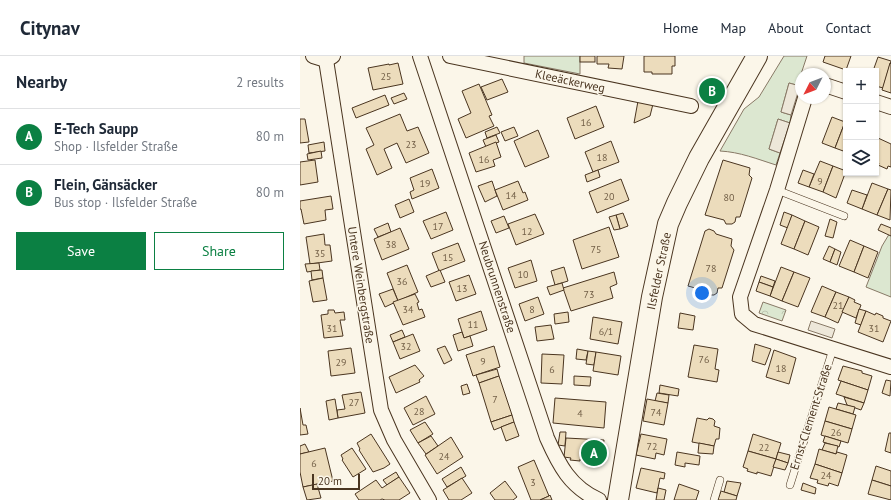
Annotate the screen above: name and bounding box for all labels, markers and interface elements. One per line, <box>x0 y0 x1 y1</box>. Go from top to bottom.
text: Citynav <box>20 16 80 40</box>
text: Home <box>663 19 698 37</box>
text: Map <box>720 19 746 37</box>
text: About <box>768 19 804 37</box>
text: Contact <box>826 19 871 37</box>
street label: Kleeäckerweg <box>534 66 606 95</box>
north arrow <box>795 68 831 104</box>
map controls <box>843 68 879 176</box>
button: + <box>843 68 879 104</box>
house number: 25 <box>381 70 391 83</box>
text: Nearby <box>16 71 67 93</box>
text: 2 results <box>236 74 284 91</box>
pin: B <box>699 76 725 106</box>
button: − <box>843 104 879 140</box>
house number: 16 <box>581 116 591 129</box>
text: E-Tech Saupp <box>54 119 138 138</box>
text: A <box>25 128 33 145</box>
text: 80 m <box>256 128 284 145</box>
text: Shop · Ilsfelder Straße <box>54 138 178 155</box>
house number: 23 <box>406 138 416 151</box>
button: layers <box>843 140 879 176</box>
house number: 18 <box>597 151 607 164</box>
house number: 16 <box>479 153 489 166</box>
text: Flein, Gänsäcker <box>54 175 157 194</box>
house number: 9 <box>817 175 823 188</box>
house number: 19 <box>420 177 430 190</box>
text: B <box>25 184 33 201</box>
text: 80 m <box>256 184 284 201</box>
house number: 14 <box>506 189 517 202</box>
house number: 20 <box>604 190 615 203</box>
house number: 80 <box>724 191 735 204</box>
text: Bus stop · Ilsfelder Straße <box>54 194 197 211</box>
house number: 17 <box>433 220 443 233</box>
street label: Untere Weinbergstraße <box>345 225 378 345</box>
house number: 12 <box>522 225 532 238</box>
street label: Ilsfelder Straße <box>643 231 674 311</box>
button: Save <box>16 232 146 270</box>
button: Share <box>154 232 284 270</box>
house number: 38 <box>386 238 396 251</box>
street label: Neubrunnenstraße <box>476 239 519 335</box>
house number: 75 <box>591 243 601 256</box>
house number: 35 <box>315 247 325 260</box>
house number: 15 <box>443 251 453 264</box>
house number: 78 <box>706 262 716 275</box>
house number: 10 <box>518 268 529 281</box>
house number: 36 <box>397 275 407 288</box>
house number: 13 <box>457 282 467 295</box>
your location <box>692 283 712 303</box>
house number: 73 <box>584 288 594 301</box>
house number: 21 <box>833 299 843 312</box>
house number: 34 <box>403 303 414 316</box>
house number: 8 <box>529 303 535 316</box>
house number: 11 <box>468 318 478 331</box>
house number: 31 <box>327 322 337 335</box>
house number: 31 <box>869 322 879 335</box>
house number: 6/1 <box>599 325 613 338</box>
house number: 32 <box>401 340 411 353</box>
house number: 76 <box>699 353 709 366</box>
house number: 9 <box>480 355 486 368</box>
house number: 29 <box>336 356 346 369</box>
house number: 18 <box>776 362 786 375</box>
street label: Ernst-Clement-Straße <box>786 362 835 472</box>
house number: 6 <box>549 363 555 376</box>
house number: 7 <box>492 393 498 406</box>
house number: 27 <box>349 396 359 409</box>
house number: 28 <box>414 405 424 418</box>
house number: 74 <box>651 406 662 419</box>
house number: 4 <box>577 407 583 420</box>
house number: 26 <box>831 426 841 439</box>
pin: A <box>581 438 607 468</box>
house number: 72 <box>647 440 657 453</box>
house number: 22 <box>759 441 769 454</box>
house number: 24 <box>439 450 450 463</box>
house number: 6 <box>311 457 317 470</box>
house number: 24 <box>821 469 832 482</box>
scale bar <box>312 472 360 491</box>
text: 20 m <box>318 474 342 488</box>
house number: 3 <box>530 476 536 489</box>

